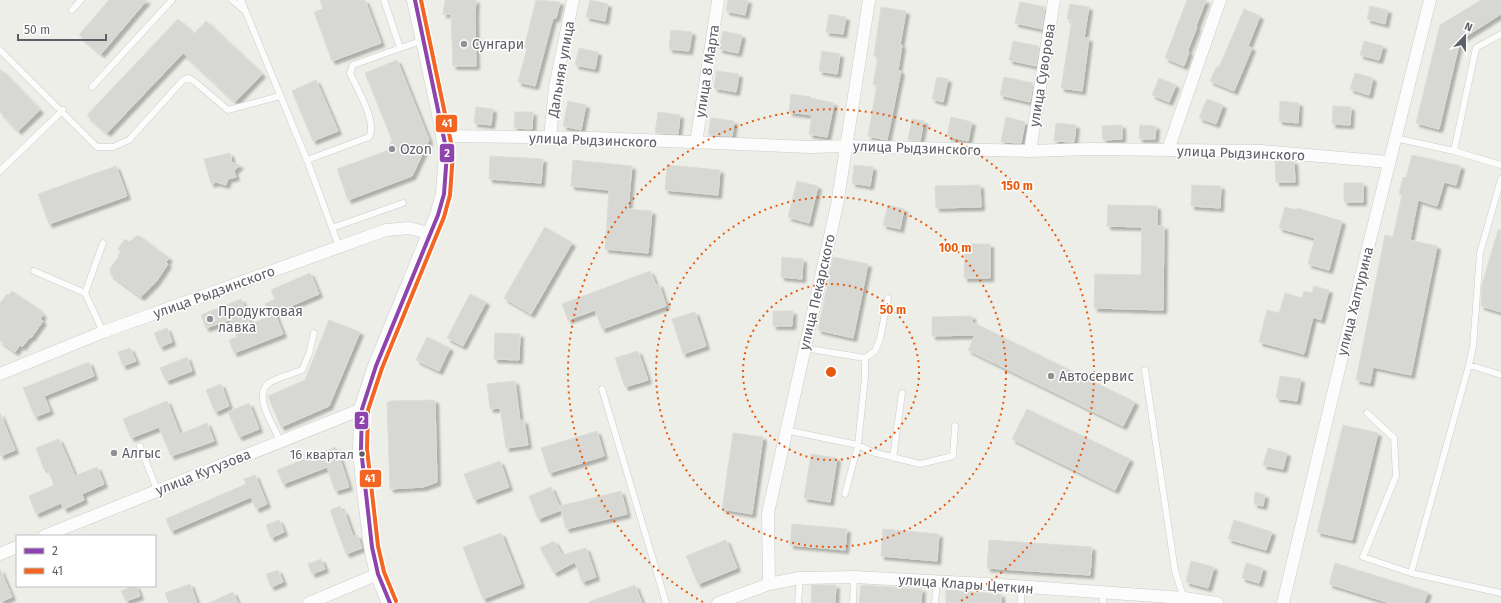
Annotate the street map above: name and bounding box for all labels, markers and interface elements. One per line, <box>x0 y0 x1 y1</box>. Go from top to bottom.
scale bar <box>18 16 106 42</box>
north arrow <box>1445 16 1485 56</box>
street label: Дальняя улица <box>544 19 578 120</box>
text: N <box>1463 20 1474 35</box>
street label: улица Суворова <box>1026 22 1059 128</box>
text: 50 m <box>24 23 50 37</box>
street label: улица 8 Марта <box>692 23 723 119</box>
place label: Сунгари <box>472 36 524 53</box>
marker: Сунгари <box>459 39 469 49</box>
line badge: 41 <box>435 114 458 133</box>
text: 41 <box>442 117 452 130</box>
street label: улица Рыдзинского <box>529 130 657 151</box>
street label: улица Рыдзинского <box>853 138 981 159</box>
place label: Ozon <box>400 141 432 158</box>
line badge: 2 <box>439 143 455 163</box>
street label: улица Рыдзинского <box>1177 143 1305 164</box>
marker: Ozon <box>387 144 397 154</box>
text: 2 <box>444 147 450 160</box>
text: 150 m <box>1001 179 1033 193</box>
street label: улица Пекарского <box>796 232 839 352</box>
text: 100 m <box>939 241 971 255</box>
street label: улица Халтурина <box>1334 245 1377 357</box>
street label: улица Рыдзинского <box>151 263 277 322</box>
place label: Продуктовая лавка <box>218 303 303 336</box>
text: 50 m <box>880 303 906 317</box>
marker: Продуктовая лавка <box>205 314 215 324</box>
centre of rings <box>824 365 838 379</box>
place label: Автосервис <box>1059 368 1134 385</box>
marker: Автосервис <box>1046 371 1056 381</box>
line badge: 2 <box>354 411 369 430</box>
text: 2 <box>359 414 365 427</box>
place label: Алгыс <box>122 445 161 462</box>
street label: улица Кутузова <box>153 446 253 499</box>
place label: 16 квартал <box>290 447 354 462</box>
marker: Алгыс <box>109 448 119 458</box>
marker: 16 квартал <box>357 449 367 459</box>
line badge: 41 <box>359 469 382 488</box>
text: 41 <box>365 472 375 485</box>
legend <box>16 535 156 587</box>
text: 2 <box>52 544 58 558</box>
text: 41 <box>52 564 63 578</box>
street label: улица Клары Цеткин <box>898 571 1034 598</box>

